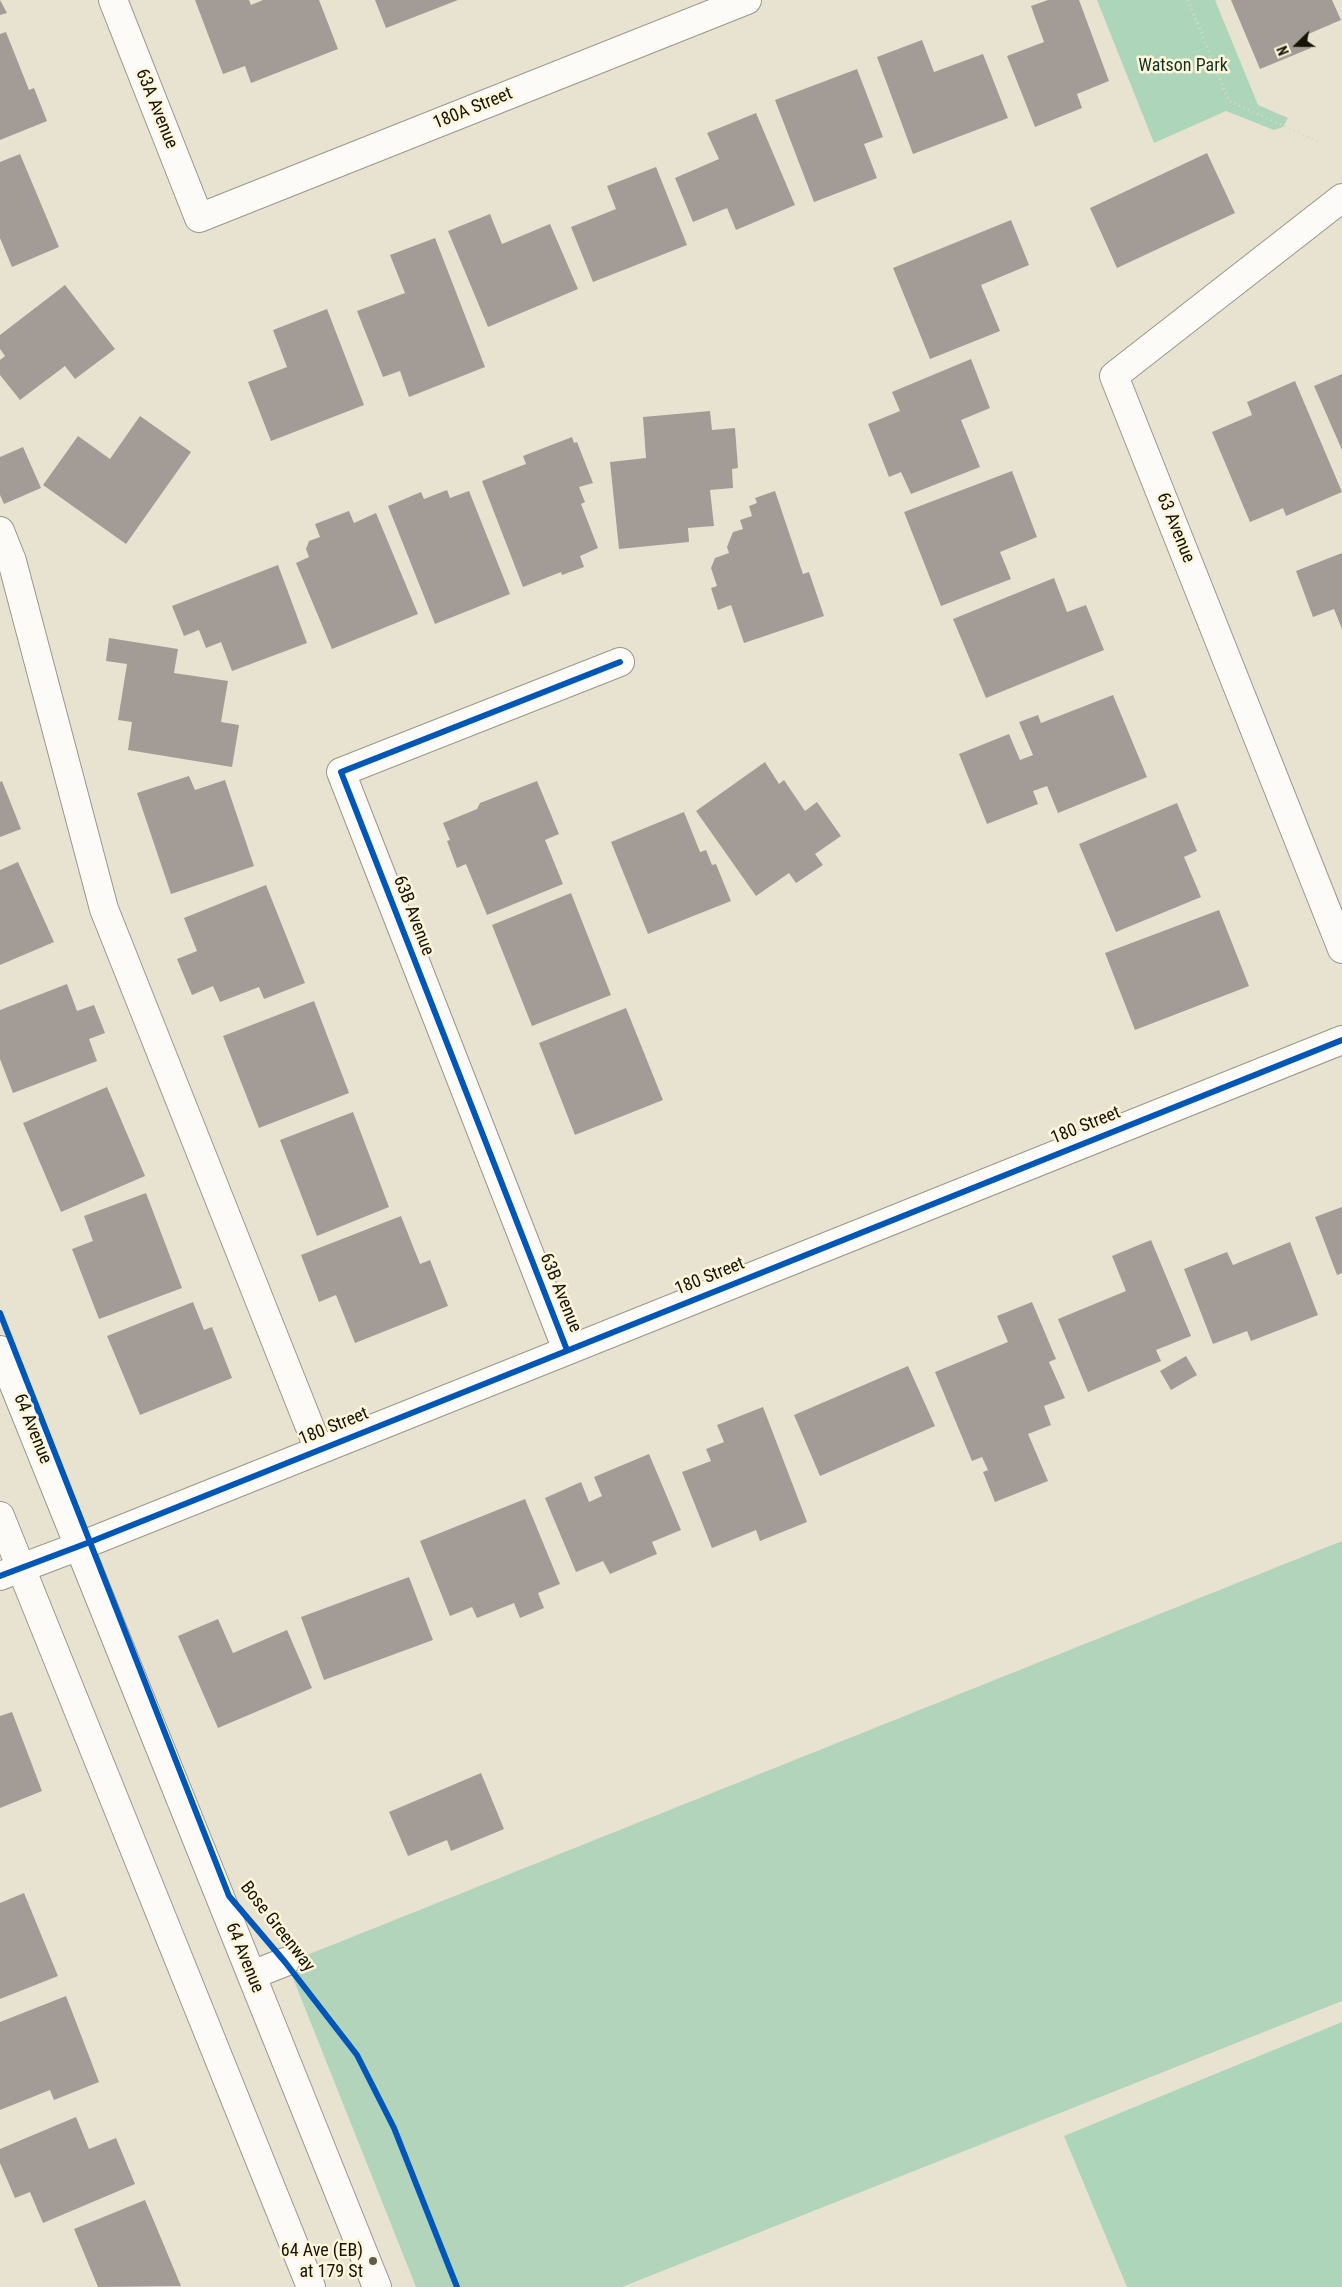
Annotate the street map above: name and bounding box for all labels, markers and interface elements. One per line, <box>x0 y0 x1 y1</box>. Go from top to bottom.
north arrow <box>1272 20 1322 70</box>
text: N <box>1274 44 1292 58</box>
park label: Watson Park <box>1138 55 1228 77</box>
street label: 63A Avenue <box>130 66 182 152</box>
street label: 180A Street <box>430 83 516 135</box>
street label: 63 Avenue <box>1151 490 1199 566</box>
street label: 63B Avenue <box>388 873 438 959</box>
street label: 180 Street <box>1048 1102 1124 1150</box>
street label: 63B Avenue <box>534 1250 586 1336</box>
street label: 180 Street <box>672 1253 748 1301</box>
street label: 64 Avenue <box>8 1391 56 1467</box>
street label: 180 Street <box>296 1403 372 1451</box>
street label: Bose Greenway <box>235 1877 319 1977</box>
street label: 64 Avenue <box>220 1920 268 1996</box>
place label: 64 Ave (EB) at 179 St <box>281 2240 363 2282</box>
marker: 64 Ave (EB) at 179 St <box>367 2255 379 2267</box>

